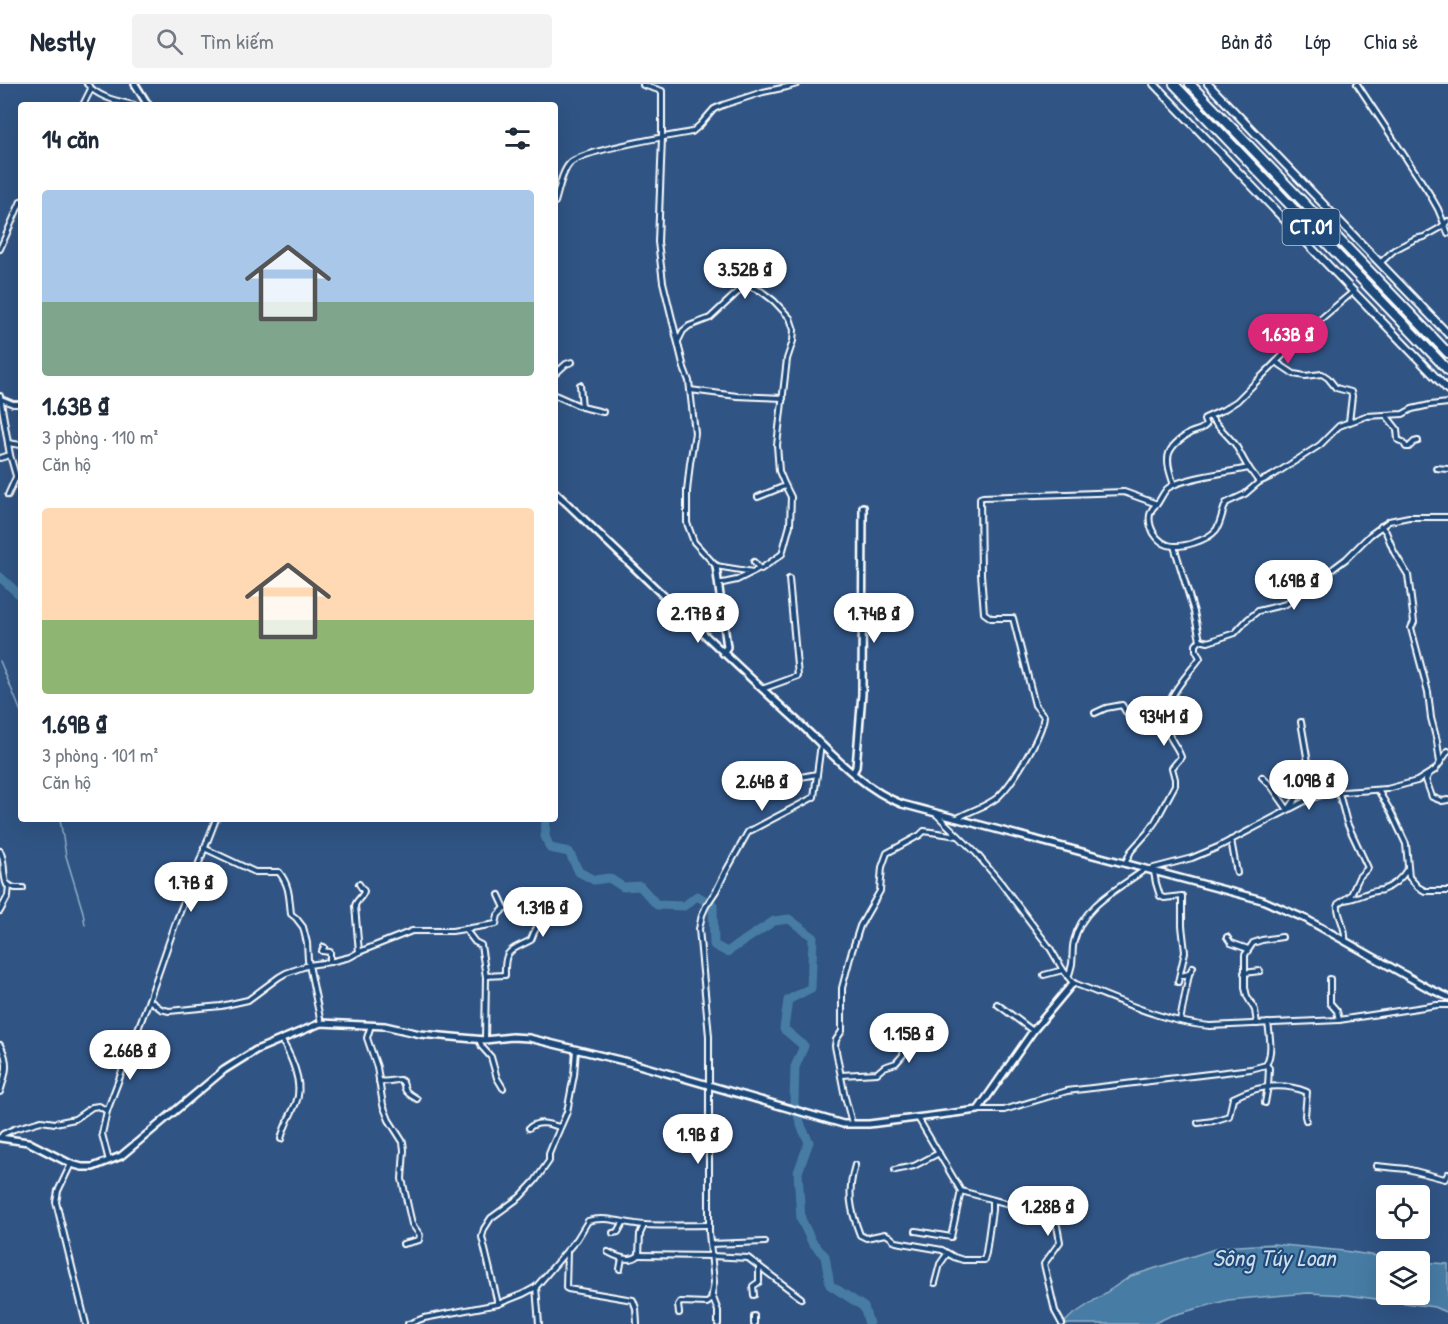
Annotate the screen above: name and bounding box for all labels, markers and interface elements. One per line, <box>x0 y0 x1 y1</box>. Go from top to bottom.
search box <box>132 14 552 68</box>
text: Nestly <box>30 22 96 60</box>
icon: search <box>153 25 186 58</box>
text: Tìm kiếm <box>201 26 274 56</box>
text: Bản đồ <box>1221 27 1272 56</box>
text: Lớp <box>1305 27 1330 56</box>
text: Chia sẻ <box>1363 27 1418 56</box>
text: 14 căn <box>42 121 99 156</box>
icon: filters <box>501 122 534 155</box>
road number: CT.01 <box>1282 209 1340 245</box>
icon: home <box>234 229 342 337</box>
pin: 3.52B ₫ <box>690 249 800 300</box>
text: 3.52B ₫ <box>718 255 772 282</box>
pin: 1.63B ₫ <box>1233 314 1343 365</box>
text: 1.63B ₫ <box>1262 320 1314 347</box>
text: 1.63B ₫ <box>42 388 110 423</box>
text: 3 phòng · 110 m² <box>42 423 158 450</box>
text: Căn hộ <box>42 450 91 477</box>
icon: home <box>234 547 342 655</box>
pin: 1.69B ₫ <box>1239 560 1349 611</box>
text: 1.69B ₫ <box>1269 566 1319 593</box>
pin: 2.17B ₫ <box>643 593 753 644</box>
pin: 1.74B ₫ <box>819 593 929 644</box>
text: 2.17B ₫ <box>671 599 725 626</box>
text: 1.74B ₫ <box>848 599 900 626</box>
pin: 934M ₫ <box>1115 696 1213 747</box>
text: 934M ₫ <box>1139 702 1189 729</box>
text: 1.69B ₫ <box>42 706 108 741</box>
text: 3 phòng · 101 m² <box>42 741 158 768</box>
pin: 1.09B ₫ <box>1254 760 1364 811</box>
pin: 2.64B ₫ <box>707 761 817 812</box>
text: 1.09B ₫ <box>1283 766 1335 793</box>
text: 2.64B ₫ <box>736 767 788 794</box>
text: Căn hộ <box>42 768 91 795</box>
pin: 1.7B ₫ <box>142 862 240 913</box>
text: 1.7B ₫ <box>169 868 213 895</box>
pin: 1.31B ₫ <box>488 887 598 938</box>
text: 1.31B ₫ <box>517 893 569 920</box>
pin: 1.15B ₫ <box>854 1013 964 1064</box>
text: 1.15B ₫ <box>884 1019 934 1046</box>
pin: 2.66B ₫ <box>75 1030 185 1081</box>
text: 2.66B ₫ <box>103 1036 157 1063</box>
pin: 1.9B ₫ <box>649 1114 747 1165</box>
text: 1.9B ₫ <box>677 1120 719 1147</box>
map controls <box>1376 1185 1430 1305</box>
button: locate <box>1376 1185 1430 1239</box>
pin: 1.28B ₫ <box>993 1186 1103 1237</box>
text: 1.28B ₫ <box>1021 1192 1075 1219</box>
water label: Sông Túy Loan <box>1212 1241 1338 1274</box>
button: layers <box>1376 1251 1430 1305</box>

